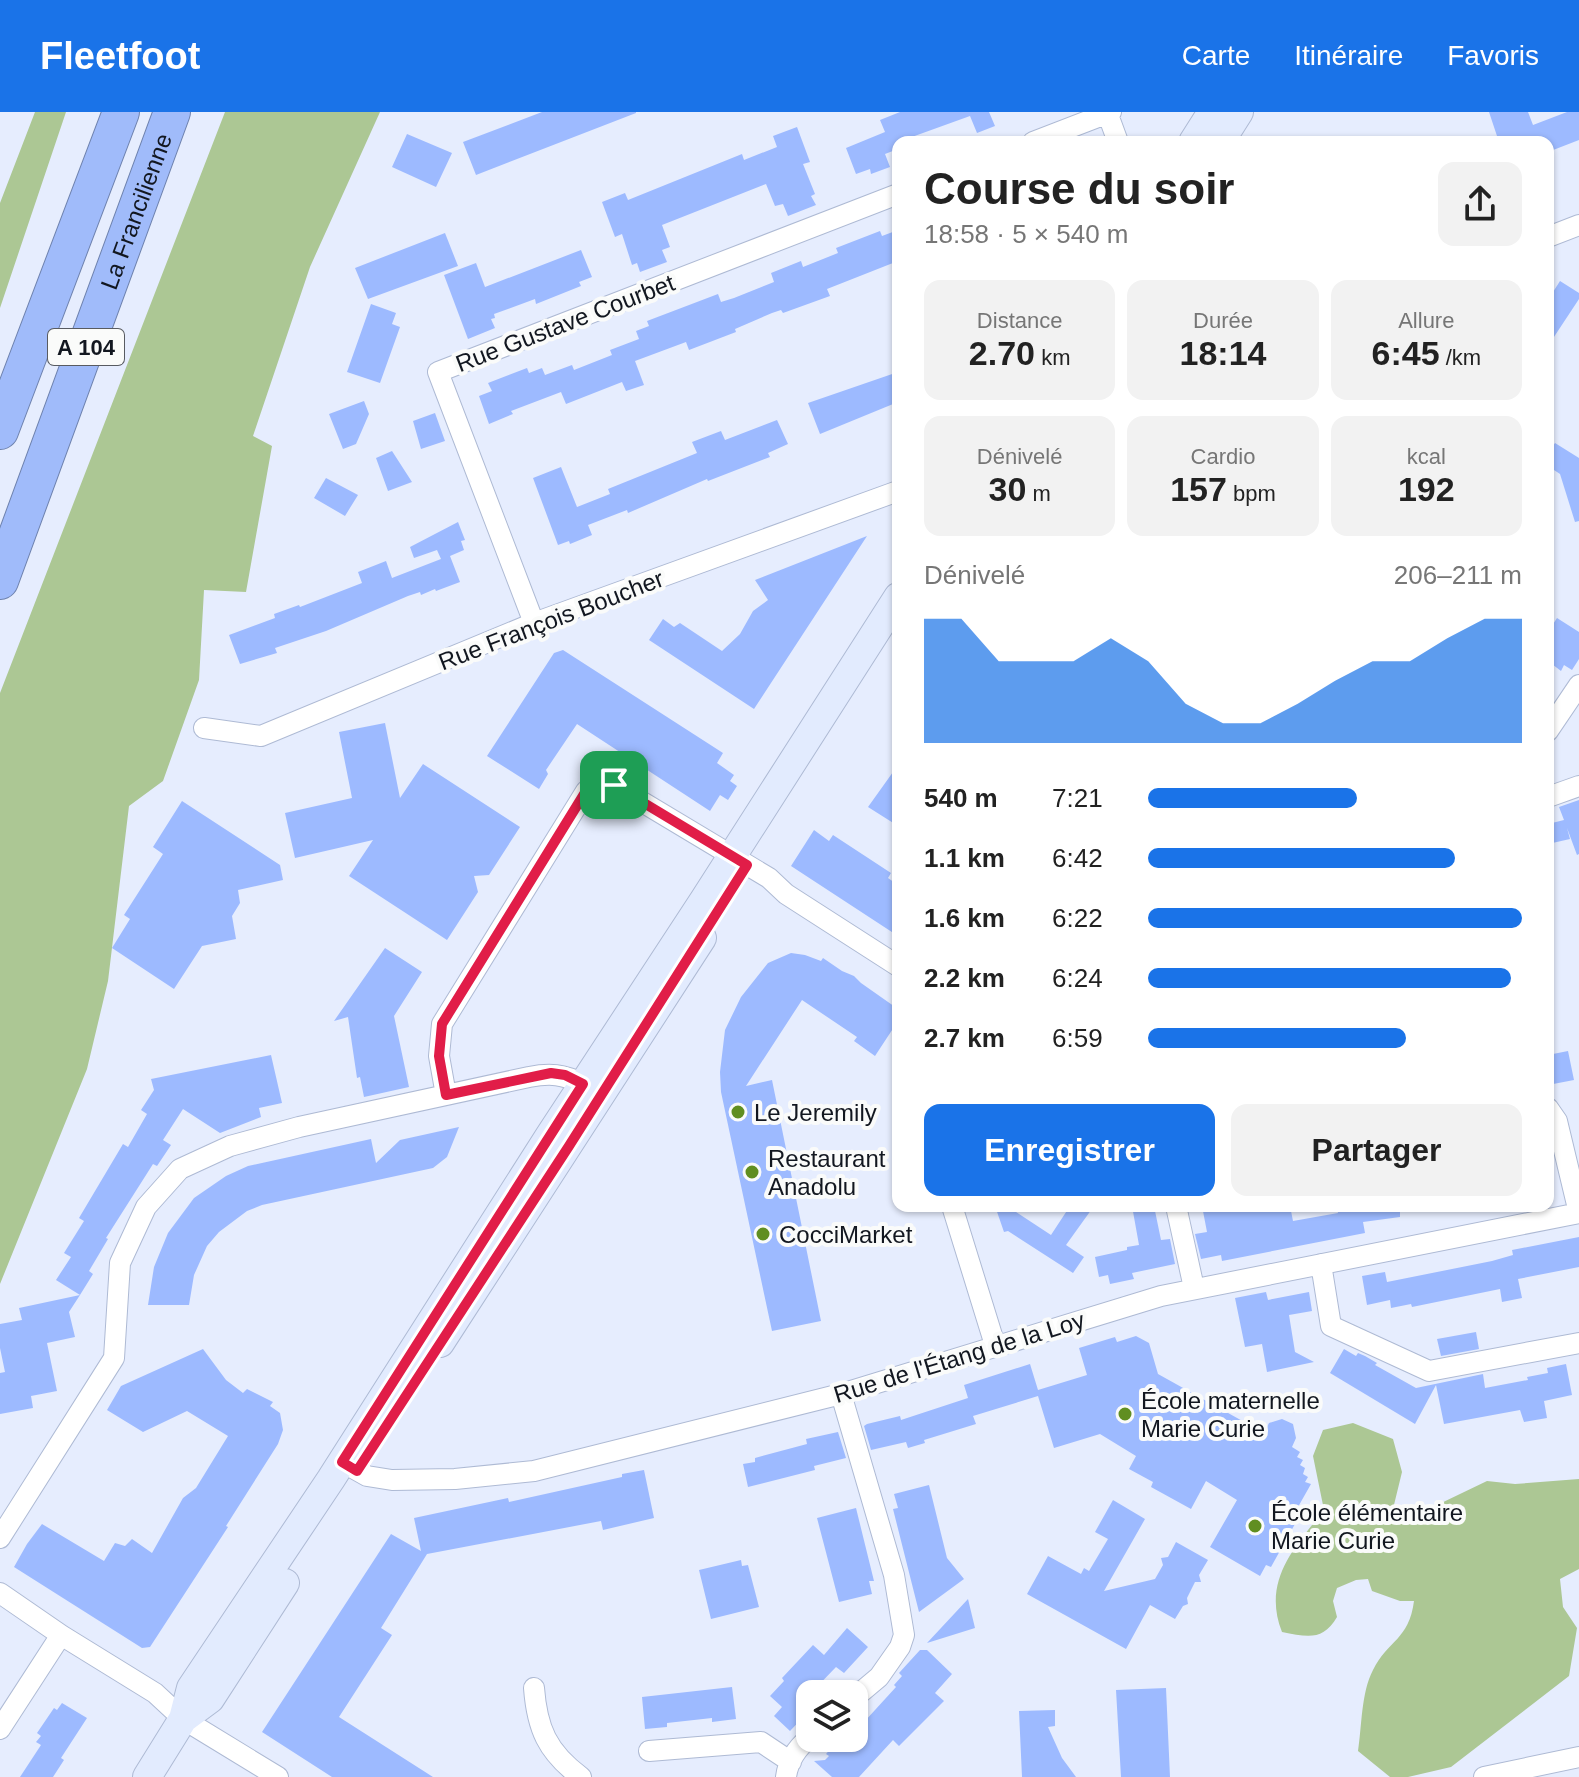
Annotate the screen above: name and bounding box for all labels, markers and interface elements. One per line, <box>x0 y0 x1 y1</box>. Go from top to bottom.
text: Fleetfoot <box>40 35 200 77</box>
text: Carte <box>1182 40 1250 71</box>
text: Itinéraire <box>1294 40 1403 71</box>
text: Favoris <box>1447 40 1539 71</box>
street label: La Francilienne <box>95 129 177 293</box>
button: share <box>1438 162 1522 246</box>
text: Course du soir <box>924 164 1235 213</box>
text: 18:58 · 5 × 540 m <box>924 219 1129 249</box>
street label: Rue Gustave Courbet <box>452 269 679 377</box>
text: Distance <box>977 308 1062 333</box>
text: Durée <box>1193 308 1253 333</box>
text: Allure <box>1398 308 1454 333</box>
road number: A 104 <box>48 329 124 365</box>
text: 2.70 <box>969 334 1035 372</box>
text: 18:14 <box>1180 334 1266 372</box>
text: 6:45 <box>1372 334 1440 372</box>
text: km <box>1035 345 1070 370</box>
text: /km <box>1440 345 1481 370</box>
text: Dénivelé <box>977 444 1062 469</box>
text: Cardio <box>1191 444 1255 469</box>
text: kcal <box>1407 444 1446 469</box>
text: 30 <box>989 470 1026 508</box>
text: 157 <box>1170 470 1227 508</box>
text: 192 <box>1398 470 1455 508</box>
text: m <box>1026 481 1051 506</box>
text: bpm <box>1227 481 1276 506</box>
text: Dénivelé <box>924 560 1025 590</box>
text: 206–211 m <box>1394 560 1522 590</box>
street label: Rue François Boucher <box>435 565 667 675</box>
pin <box>580 751 648 819</box>
icon: arrive <box>592 763 636 807</box>
text: 540 m <box>924 783 998 813</box>
text: 7:21 <box>1052 783 1103 813</box>
text: 1.1 km <box>924 843 1005 873</box>
text: 6:42 <box>1052 843 1103 873</box>
text: 1.6 km <box>924 903 1005 933</box>
text: 6:22 <box>1052 903 1103 933</box>
text: 2.2 km <box>924 963 1005 993</box>
text: 6:24 <box>1052 963 1103 993</box>
text: 2.7 km <box>924 1023 1005 1053</box>
text: 6:59 <box>1052 1023 1103 1053</box>
place label: Le Jeremily <box>754 1099 877 1126</box>
marker: Le Jeremily <box>729 1103 747 1121</box>
button: Enregistrer <box>924 1104 1215 1196</box>
button: Partager <box>1231 1104 1522 1196</box>
place label: Restaurant Anadolu <box>768 1145 886 1200</box>
marker: Restaurant Anadolu <box>743 1163 761 1181</box>
place label: CocciMarket <box>779 1221 913 1248</box>
marker: CocciMarket <box>754 1225 772 1243</box>
street label: Rue de l'Étang de la Loy <box>830 1306 1088 1408</box>
place label: École maternelle Marie Curie <box>1141 1387 1320 1442</box>
marker: École maternelle Marie Curie <box>1116 1405 1134 1423</box>
place label: École élémentaire Marie Curie <box>1271 1499 1463 1554</box>
marker: École élémentaire Marie Curie <box>1246 1517 1264 1535</box>
map controls <box>796 1680 868 1752</box>
button: layers <box>796 1680 868 1752</box>

